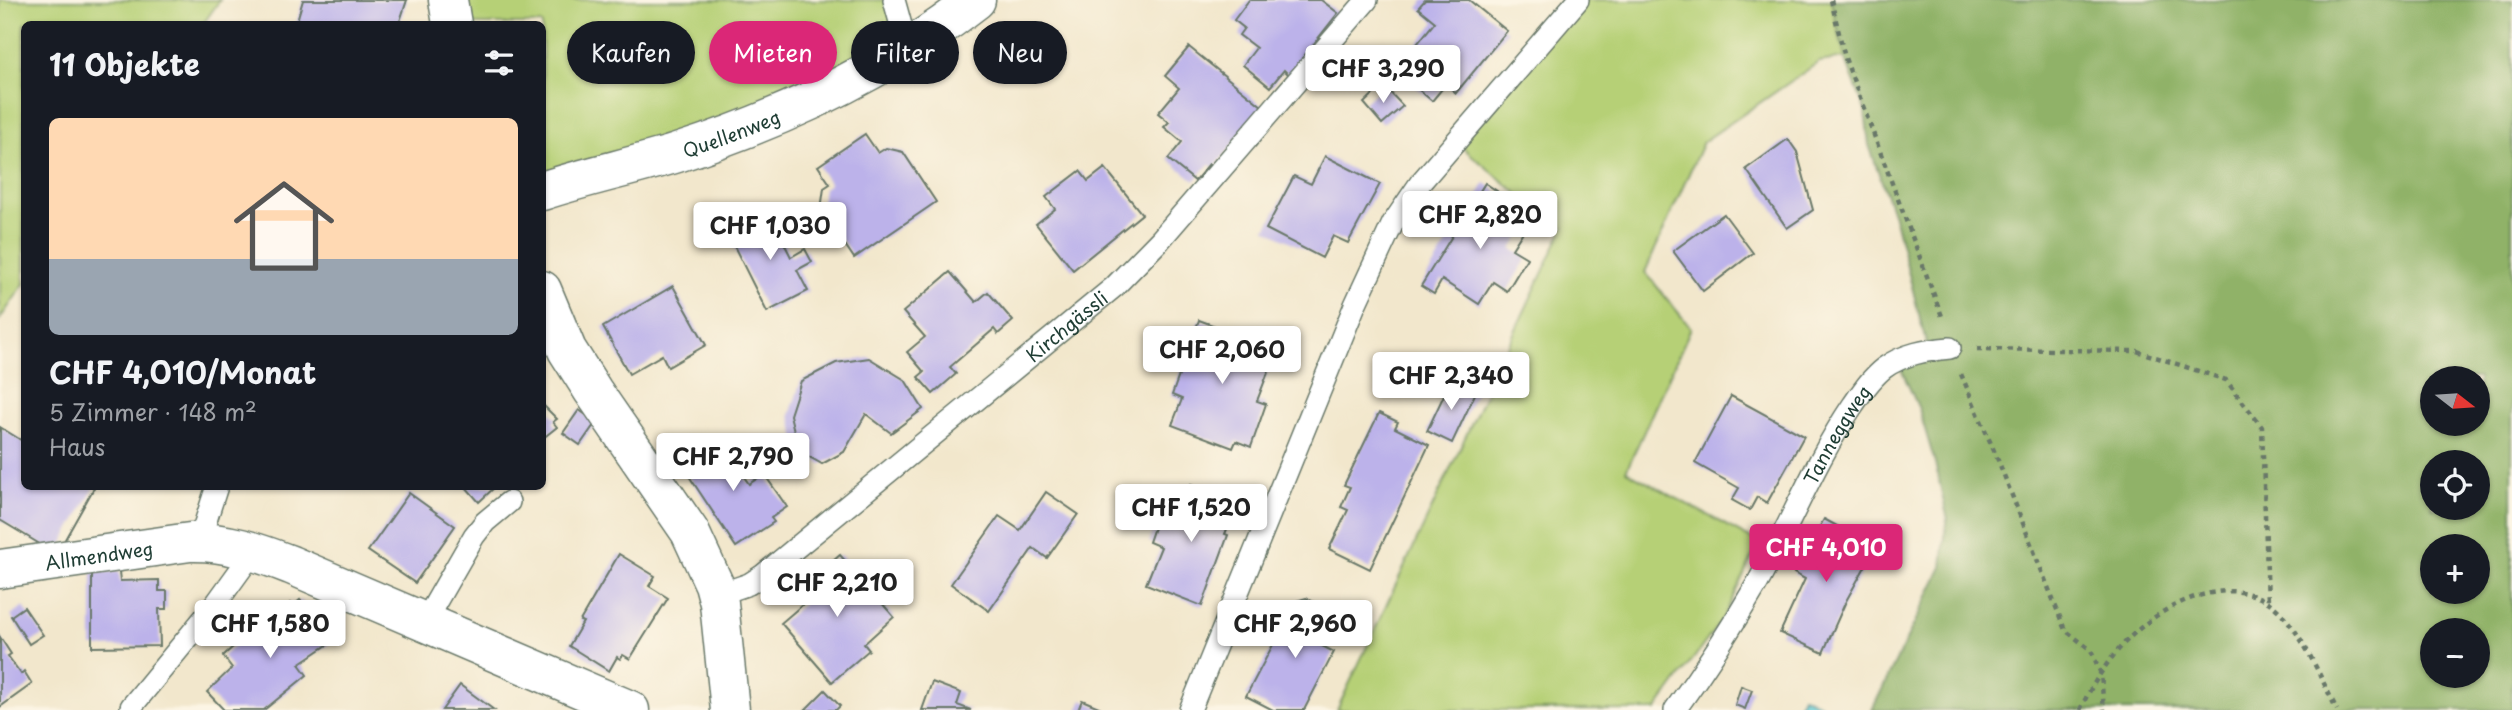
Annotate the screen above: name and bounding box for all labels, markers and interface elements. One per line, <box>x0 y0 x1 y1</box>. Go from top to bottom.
chip: Kaufen <box>567 21 695 84</box>
chip: Mieten <box>709 21 837 84</box>
chip: Filter <box>851 21 959 84</box>
chip: Neu <box>973 21 1067 84</box>
text: 11 Objekte <box>49 41 200 86</box>
icon: filters <box>480 44 518 82</box>
pin: CHF 3,290 <box>1303 46 1463 105</box>
text: CHF 3,290 <box>1321 50 1445 85</box>
street label: Quellenweg <box>679 102 784 164</box>
icon: home <box>221 163 347 289</box>
pin: CHF 2,820 <box>1400 191 1560 251</box>
text: CHF 2,820 <box>1418 196 1542 231</box>
pin: CHF 1,030 <box>690 202 850 262</box>
text: CHF 1,030 <box>709 207 831 242</box>
street label: Kirchgässli <box>1019 284 1114 368</box>
pin: CHF 2,060 <box>1142 326 1302 386</box>
text: CHF 2,060 <box>1159 331 1285 366</box>
text: CHF 4,010/Monat <box>49 349 317 394</box>
pin: CHF 2,340 <box>1371 352 1531 412</box>
text: CHF 2,340 <box>1388 357 1514 392</box>
north arrow <box>2420 366 2490 436</box>
map controls <box>2420 366 2490 688</box>
street label: Tanneggweg <box>1796 379 1877 489</box>
text: 5 Zimmer · 148 m² <box>49 394 257 429</box>
text: Haus <box>49 429 105 464</box>
pin: CHF 2,790 <box>653 434 813 493</box>
text: CHF 2,790 <box>672 438 794 473</box>
button: locate <box>2420 450 2490 520</box>
pin: CHF 1,520 <box>1111 484 1271 544</box>
text: CHF 1,520 <box>1131 489 1251 524</box>
pin: CHF 4,010 <box>1746 524 1906 584</box>
text: CHF 4,010 <box>1765 529 1887 564</box>
street label: Allmendweg <box>43 533 155 576</box>
button: + <box>2420 534 2490 604</box>
pin: CHF 2,210 <box>757 560 917 619</box>
text: CHF 2,210 <box>777 564 897 599</box>
pin: CHF 1,580 <box>190 600 350 660</box>
pin: CHF 2,960 <box>1215 600 1375 660</box>
text: CHF 1,580 <box>211 605 329 640</box>
text: CHF 2,960 <box>1233 605 1357 640</box>
button: − <box>2420 618 2490 688</box>

